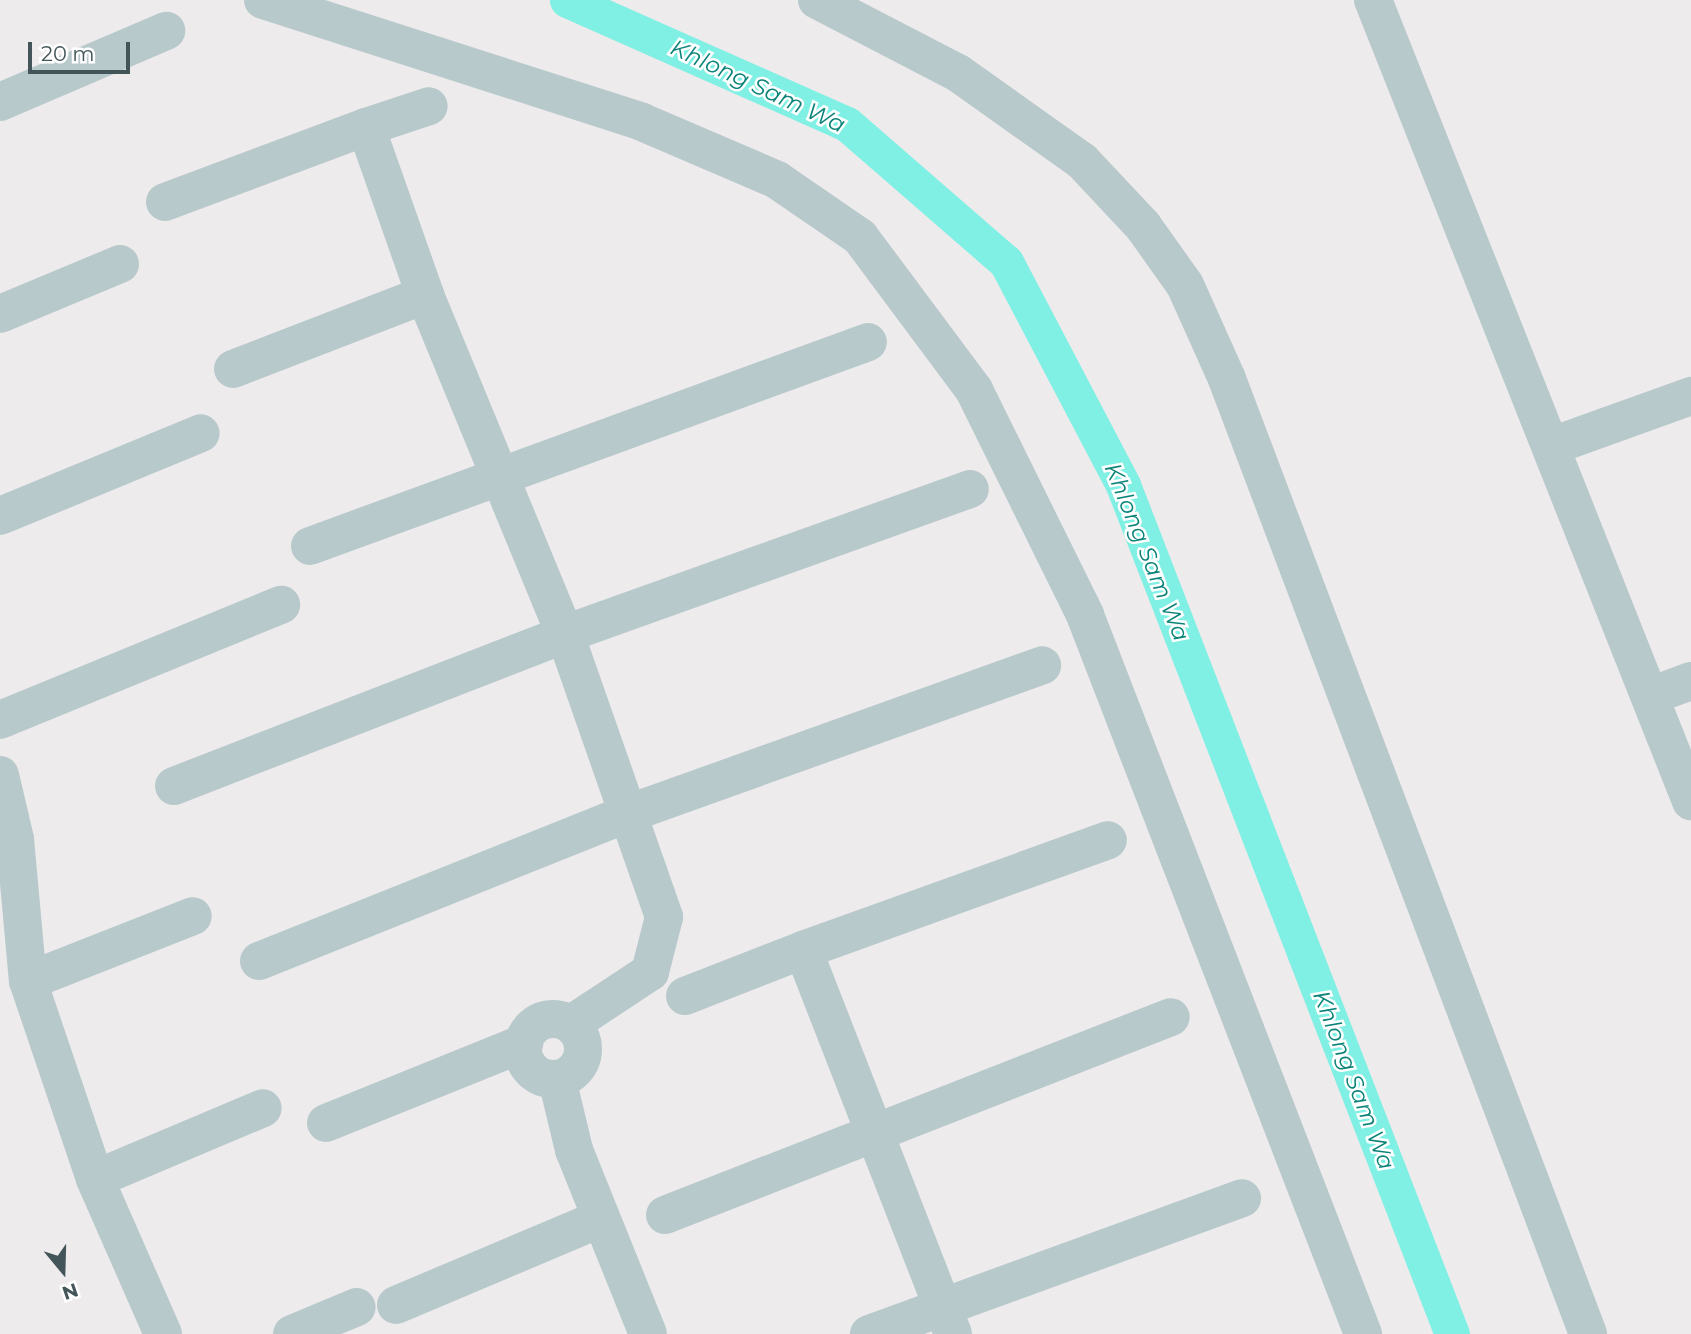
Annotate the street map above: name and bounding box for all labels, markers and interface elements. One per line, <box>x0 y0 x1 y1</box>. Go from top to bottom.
scale bar <box>32 28 133 72</box>
water label: Khlong Sam Wa <box>666 33 850 139</box>
text: 20 m <box>41 41 95 66</box>
water label: Khlong Sam Wa <box>1099 459 1195 645</box>
water label: Khlong Sam Wa <box>1307 987 1401 1173</box>
north arrow <box>28 1236 98 1306</box>
text: N <box>59 1278 81 1305</box>

